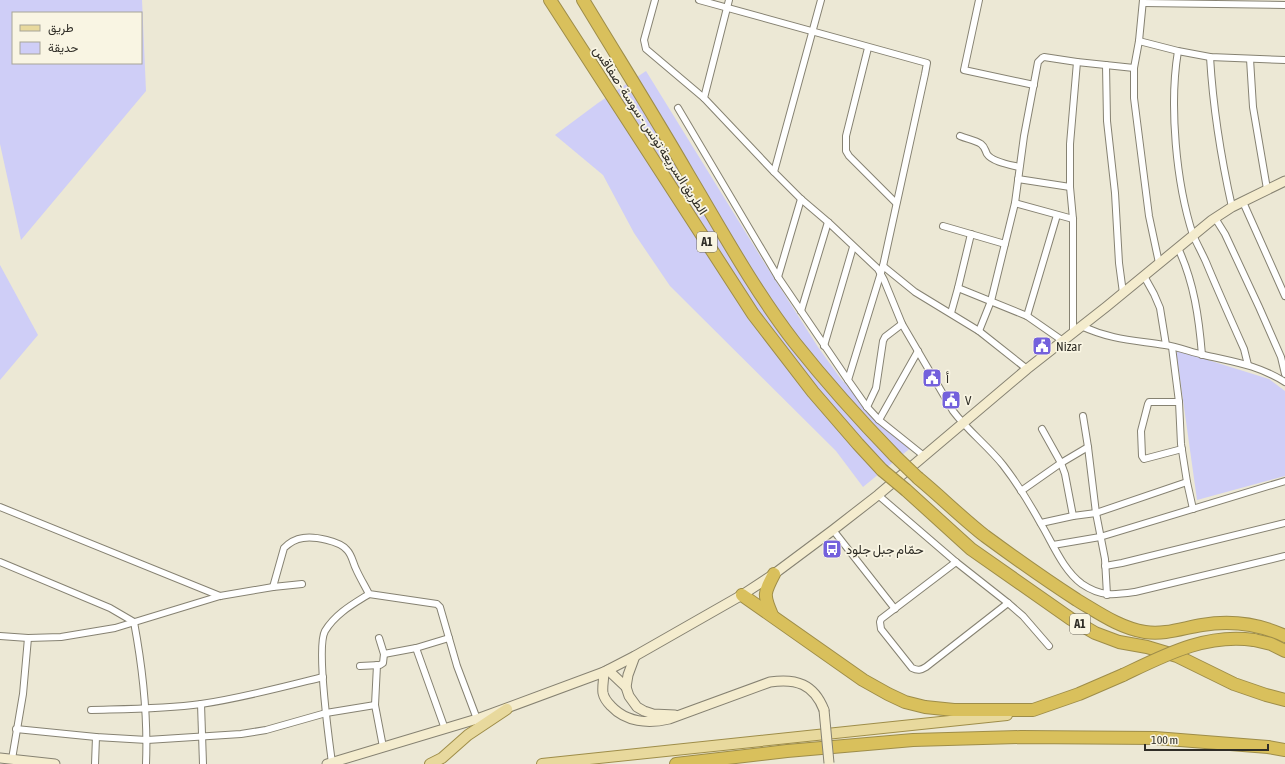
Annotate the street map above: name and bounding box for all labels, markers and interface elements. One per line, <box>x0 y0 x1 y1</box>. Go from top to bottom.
legend <box>12 12 142 64</box>
text: طريق <box>48 21 74 36</box>
text: حديقة <box>48 41 78 55</box>
street label: الطريق السريعة تونس - سوسة - صفاقس <box>589 43 711 218</box>
road number: A1 <box>697 232 717 252</box>
public building icon: Nizar <box>1031 335 1053 357</box>
place label: Nizar <box>1056 339 1081 354</box>
public building icon: أ <box>921 367 943 389</box>
place label: أ <box>946 371 949 386</box>
public building icon: V <box>940 389 962 411</box>
place label: V <box>965 393 972 408</box>
bus stop icon: حمّام جبل جلود <box>821 538 843 560</box>
place label: حمّام جبل جلود <box>846 542 924 558</box>
road number: A1 <box>1070 614 1090 634</box>
scale bar <box>1145 726 1268 752</box>
text: 100 m <box>1151 733 1178 747</box>

